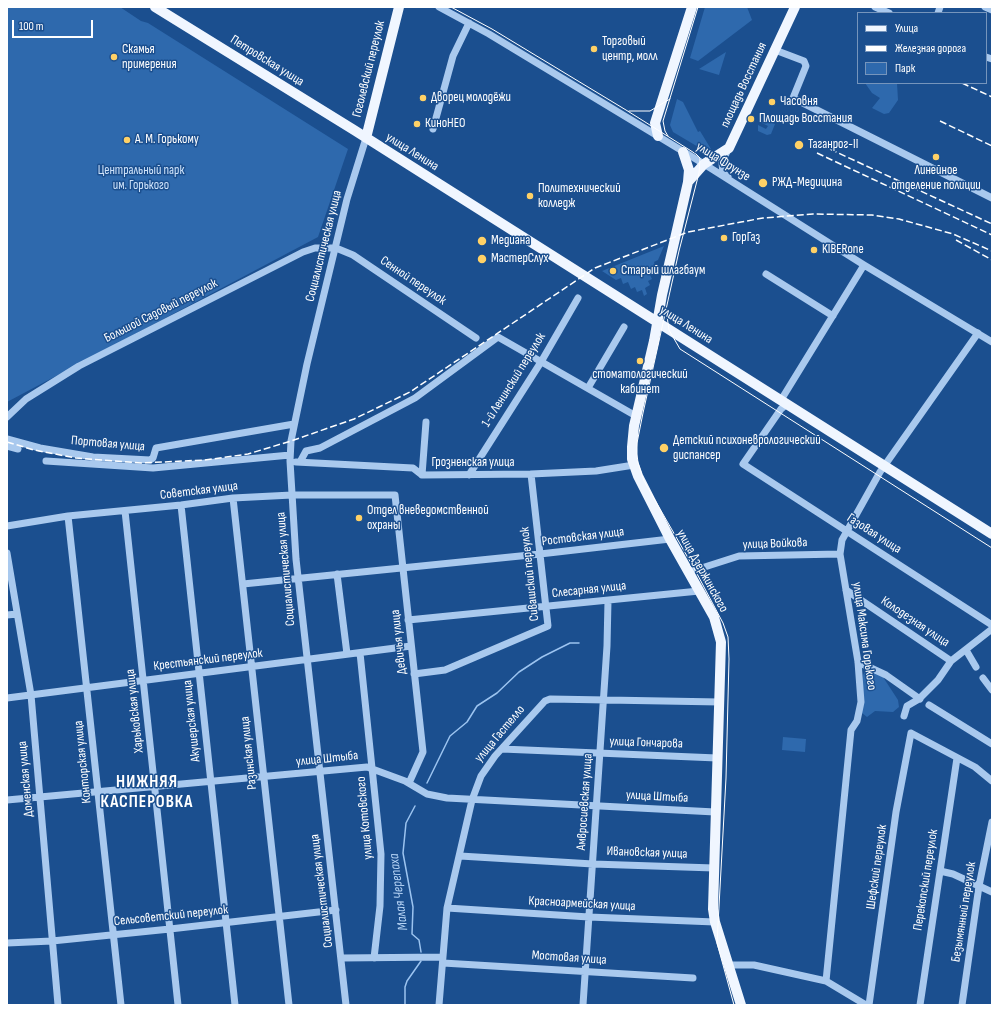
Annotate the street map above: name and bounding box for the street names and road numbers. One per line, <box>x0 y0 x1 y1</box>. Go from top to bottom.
street label: Гоголевский переулок <box>349 19 389 119</box>
street label: Петровская улица <box>227 32 307 90</box>
street label: площадь Восстания <box>717 40 771 130</box>
street label: улица Ленина <box>383 130 441 174</box>
street label: улица Фрунзе <box>693 139 753 185</box>
street label: Социалистическая улица <box>303 189 345 303</box>
street label: Сенной переулок <box>377 253 449 309</box>
street label: Большой Садовый переулок <box>102 276 220 346</box>
street label: улица Ленина <box>657 303 715 347</box>
street label: 1-й Ленинский переулок <box>479 330 549 430</box>
street label: Портовая улица <box>70 433 146 455</box>
street label: Грозненская улица <box>432 455 514 471</box>
street label: Советская улица <box>159 478 239 504</box>
street label: Социалистическая улица <box>273 511 299 627</box>
street label: Газовая улица <box>844 511 904 557</box>
street label: Ростовская улица <box>541 524 625 550</box>
street label: Сивашский переулок <box>517 526 543 622</box>
street label: улица Дзержинского <box>673 527 731 615</box>
street label: улица Войкова <box>742 535 808 553</box>
street label: Слесарная улица <box>551 578 627 602</box>
street label: улица Максима Горького <box>849 581 879 691</box>
street label: Колодезная улица <box>878 593 952 651</box>
street label: Девичья улица <box>388 609 410 675</box>
street label: Крестьянский переулок <box>153 646 263 674</box>
street label: Харьковская улица <box>123 668 147 754</box>
street label: Акушерская улица <box>180 679 204 763</box>
street label: улица Гастелло <box>472 702 528 766</box>
street label: Разинская улица <box>237 716 261 790</box>
street label: Конторская улица <box>71 720 95 804</box>
street label: улица Гончарова <box>609 734 683 752</box>
street label: Доменская улица <box>15 740 37 818</box>
street label: улица Штыба <box>295 748 359 770</box>
street label: Амвросиевская улица <box>574 753 596 851</box>
street label: улица Котовского <box>354 776 376 860</box>
street label: улица Штыба <box>625 788 689 806</box>
street label: Шефский переулок <box>863 824 891 910</box>
street label: Перекопский переулок <box>910 828 942 932</box>
street label: Социалистическая улица <box>307 833 337 949</box>
street label: Ивановская улица <box>606 844 688 862</box>
street label: Безымянный переулок <box>948 861 980 963</box>
street label: Красноармейская улица <box>528 893 636 915</box>
street label: Сельсоветский переулок <box>113 902 229 930</box>
street label: Мостовая улица <box>531 948 607 968</box>

